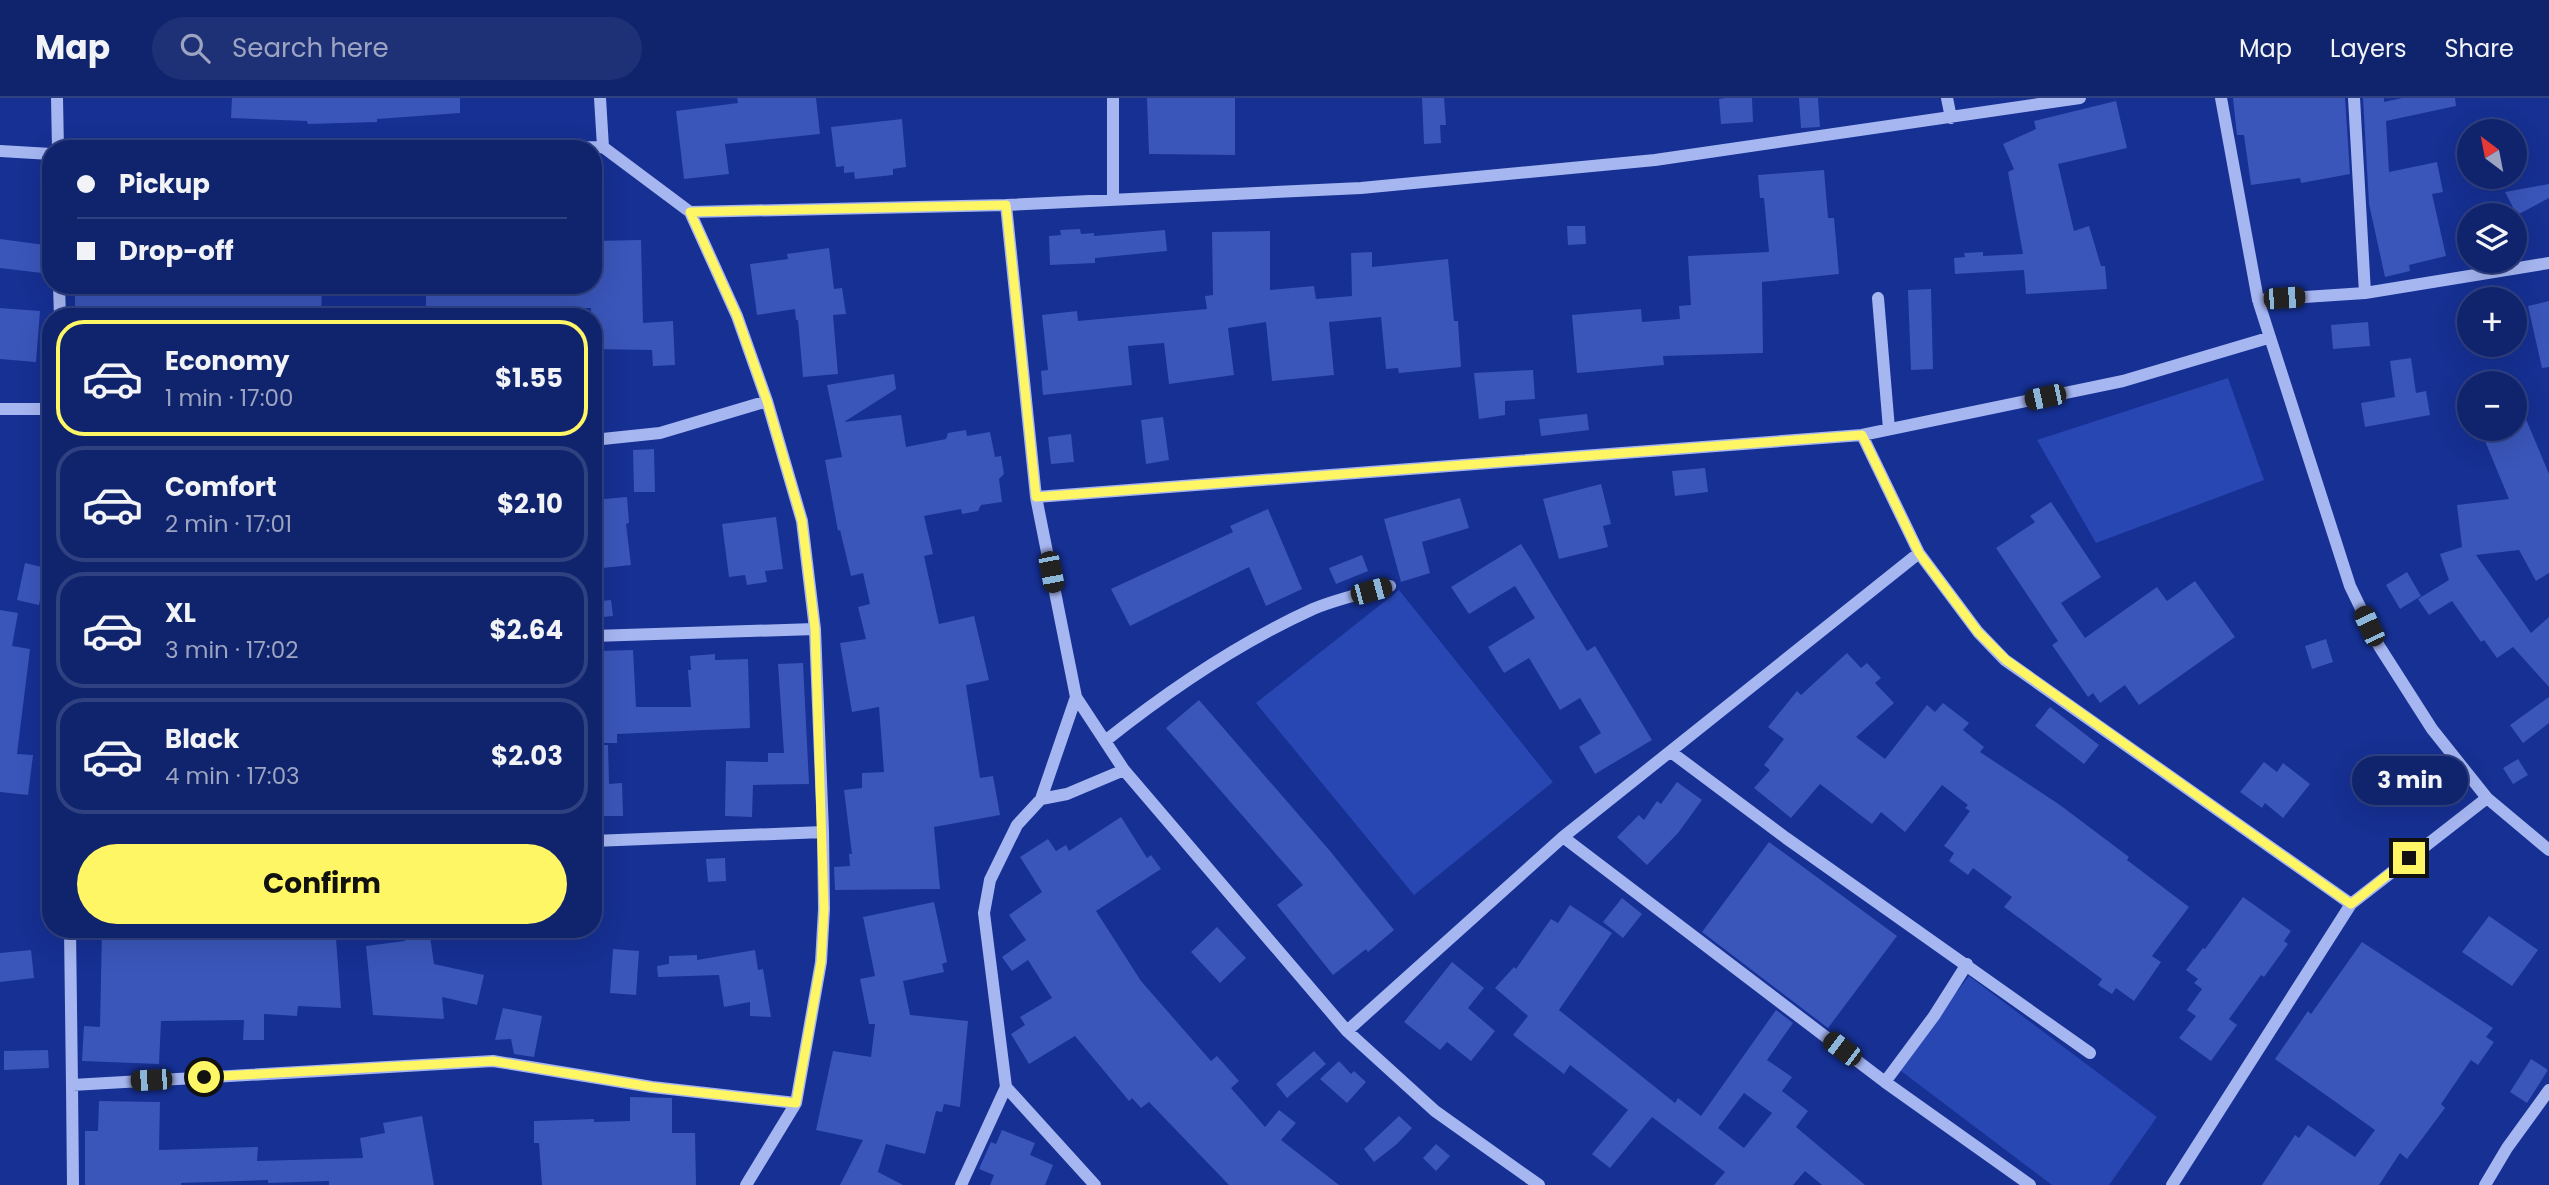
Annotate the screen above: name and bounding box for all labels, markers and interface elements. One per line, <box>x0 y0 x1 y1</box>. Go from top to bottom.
search box <box>152 17 642 80</box>
text: Map <box>35 24 110 71</box>
icon: search <box>176 29 214 67</box>
text: Search here <box>232 30 389 66</box>
text: Map <box>2239 32 2292 65</box>
text: Layers <box>2330 32 2406 65</box>
text: Share <box>2444 32 2514 65</box>
north arrow <box>2457 119 2527 189</box>
map controls <box>2457 119 2527 441</box>
text: Pickup <box>119 166 210 202</box>
button: layers <box>2457 203 2527 273</box>
text: Drop-off <box>119 233 234 269</box>
car <box>2263 286 2306 310</box>
button: + <box>2457 287 2527 357</box>
text: Economy <box>165 343 289 379</box>
icon: car <box>81 347 144 410</box>
text: $1.55 <box>495 360 563 396</box>
button: − <box>2457 371 2527 441</box>
text: 1 min · 17:00 <box>165 382 293 414</box>
car <box>2023 382 2068 412</box>
text: Comfort <box>165 469 277 505</box>
icon: car <box>81 473 144 536</box>
text: $2.10 <box>497 486 563 522</box>
text: 2 min · 17:01 <box>165 508 292 540</box>
car <box>1037 549 1066 595</box>
car <box>1348 575 1395 607</box>
text: XL <box>165 595 196 631</box>
icon: car <box>81 599 144 662</box>
car <box>2351 603 2388 649</box>
text: $2.64 <box>490 612 563 648</box>
text: 3 min · 17:02 <box>165 634 298 666</box>
text: Black <box>165 721 239 757</box>
icon: car <box>81 725 144 788</box>
text: $2.03 <box>491 738 563 774</box>
callout: 3 min <box>2351 756 2467 806</box>
text: 4 min · 17:03 <box>165 760 300 792</box>
text: 3 min <box>2377 764 2443 796</box>
route end <box>2393 842 2425 874</box>
button: Confirm <box>77 844 567 924</box>
car <box>1819 1028 1866 1070</box>
route start <box>188 1061 220 1093</box>
car <box>130 1068 173 1092</box>

